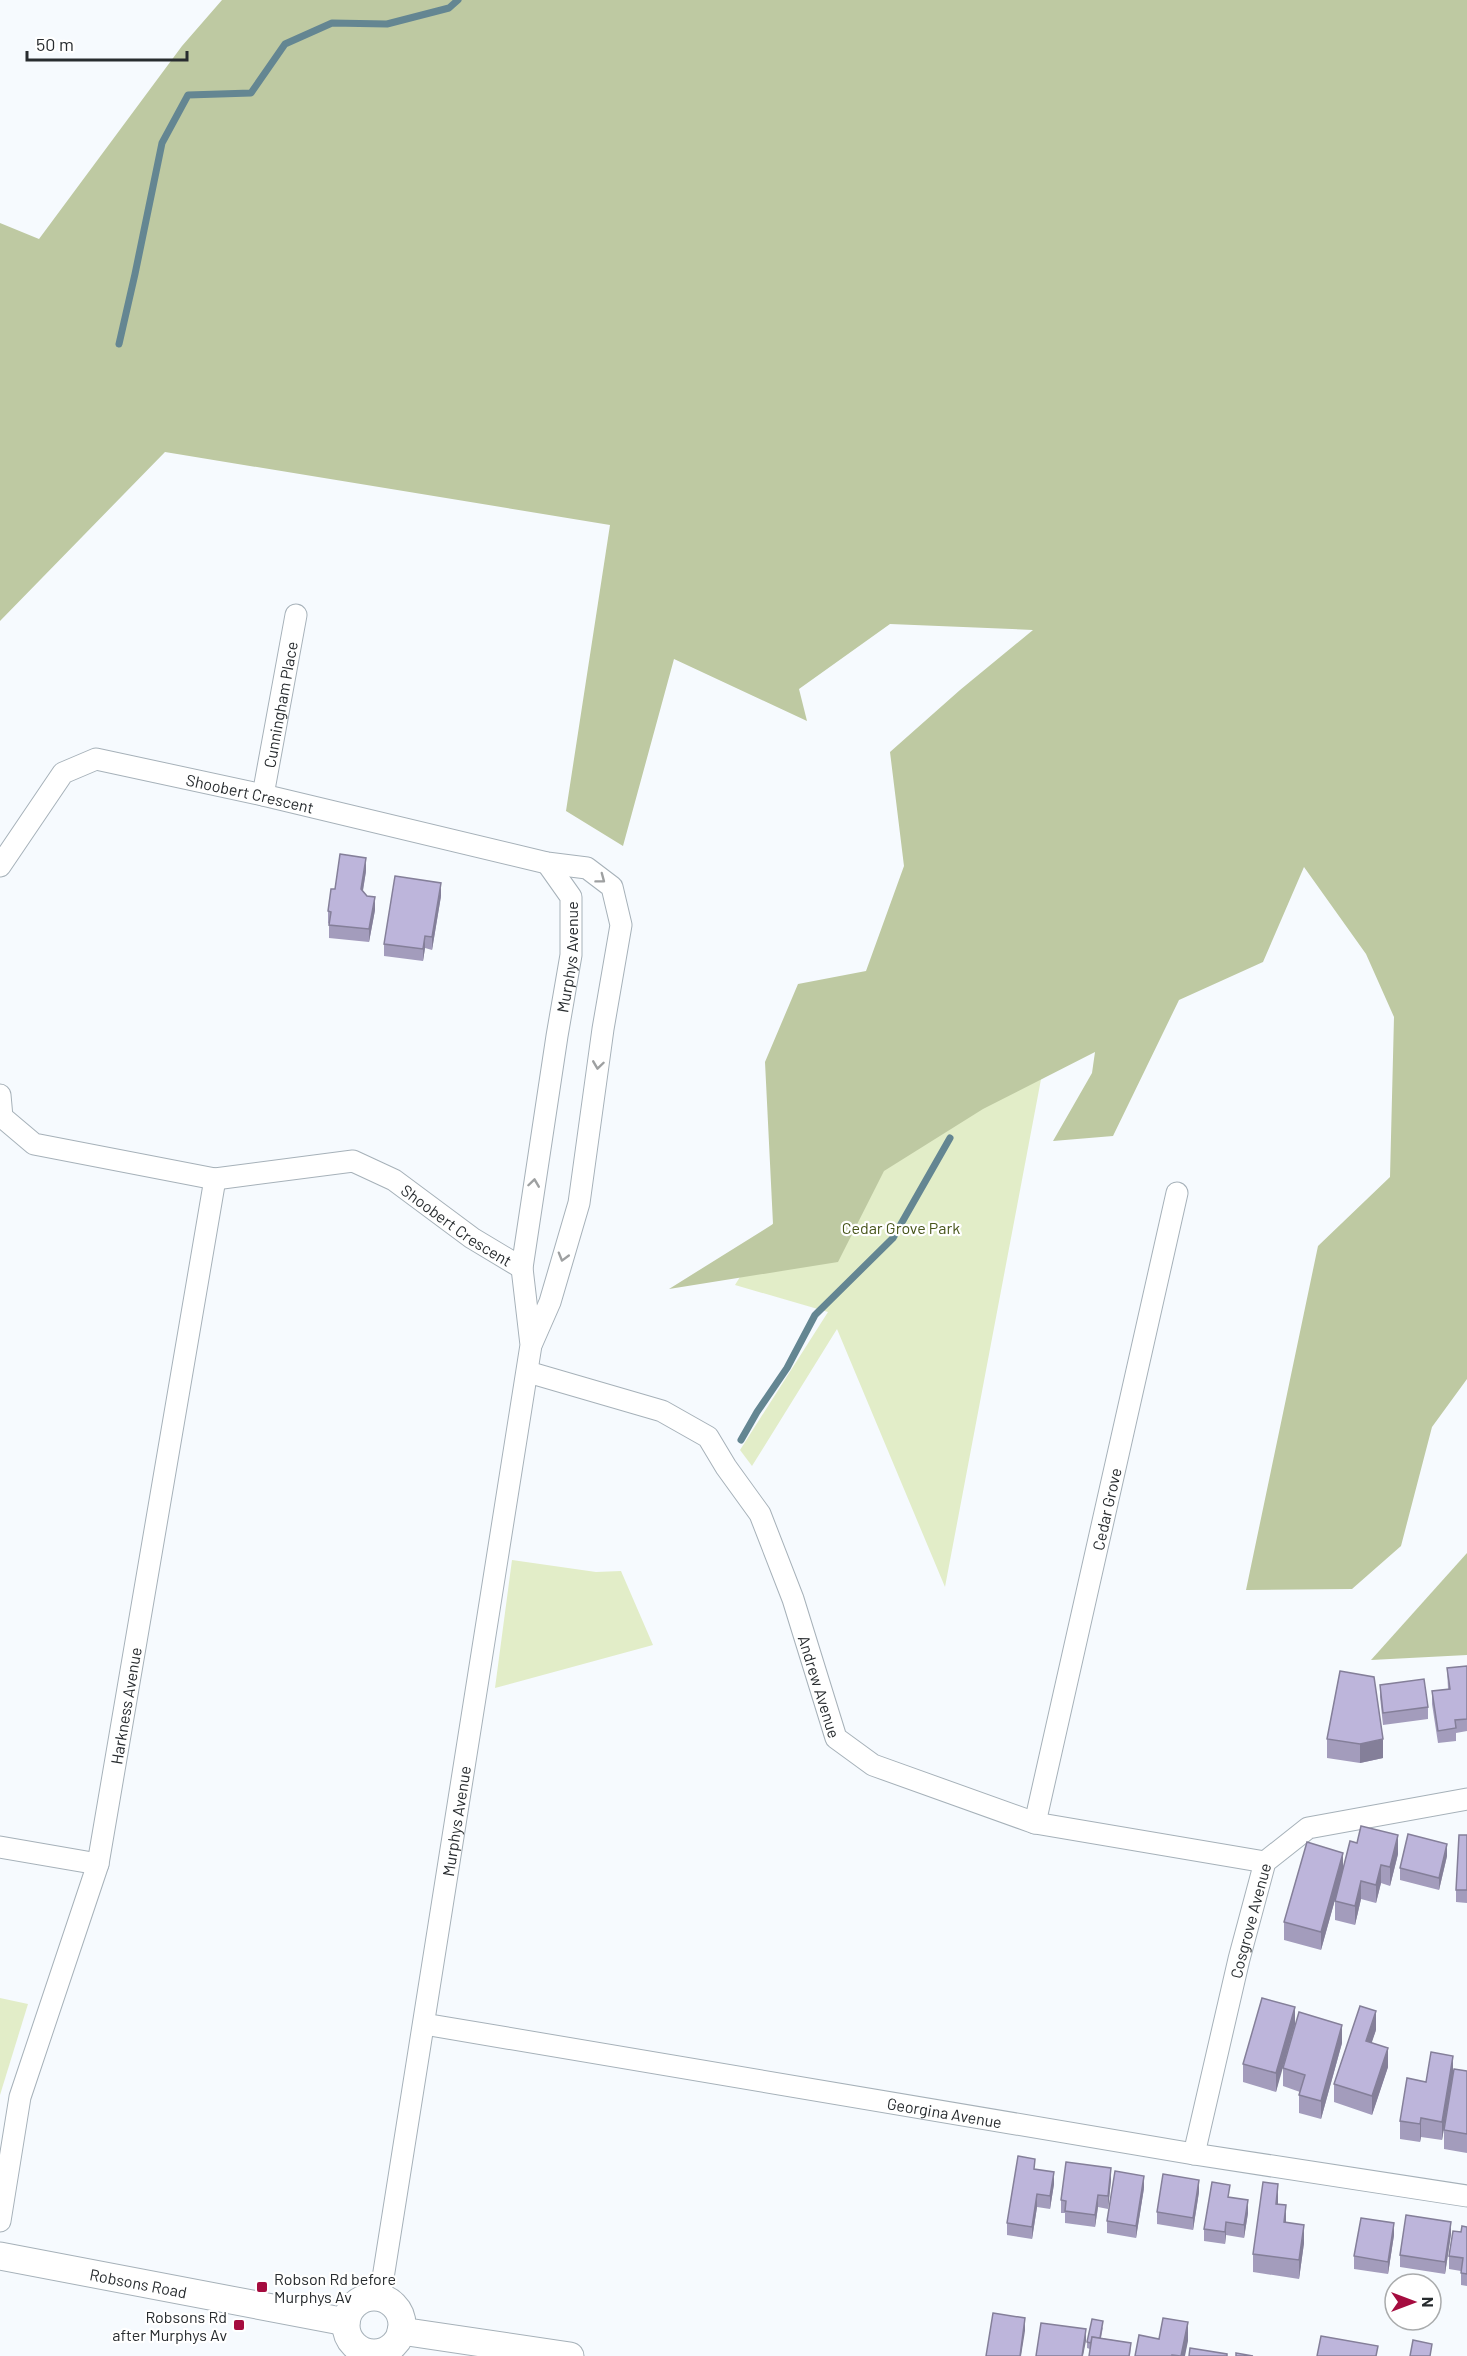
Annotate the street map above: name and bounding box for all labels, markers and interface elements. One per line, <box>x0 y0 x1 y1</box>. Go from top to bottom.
scale bar <box>27 24 188 62</box>
text: 50 m <box>36 33 74 55</box>
street label: Cunningham Place <box>259 640 300 769</box>
street label: Shoobert Crescent <box>185 769 316 816</box>
one-way arrow <box>595 871 606 882</box>
street label: Murphys Avenue <box>552 901 581 1014</box>
one-way arrow <box>592 1061 604 1070</box>
one-way arrow <box>528 1179 540 1188</box>
street label: Shoobert Crescent <box>398 1180 516 1269</box>
park label: Cedar Grove Park <box>842 1218 960 1237</box>
one-way arrow <box>558 1251 570 1262</box>
street label: Cedar Grove <box>1087 1466 1124 1552</box>
street label: Andrew Avenue <box>795 1633 845 1740</box>
street label: Harkness Avenue <box>106 1646 144 1766</box>
street label: Murphys Avenue <box>437 1764 474 1878</box>
street label: Cosgrove Avenue <box>1225 1861 1274 1980</box>
street label: Georgina Avenue <box>886 2093 1004 2131</box>
street label: Robsons Road <box>88 2264 189 2301</box>
place label: Robson Rd before Murphys Av <box>274 2269 396 2306</box>
north arrow <box>1383 2272 1443 2332</box>
marker: Robson Rd before Murphys Av <box>255 2280 269 2294</box>
text: N <box>1419 2297 1438 2307</box>
place label: Robsons Rd after Murphys Av <box>112 2307 227 2344</box>
marker: Robsons Rd after Murphys Av <box>232 2318 246 2332</box>

